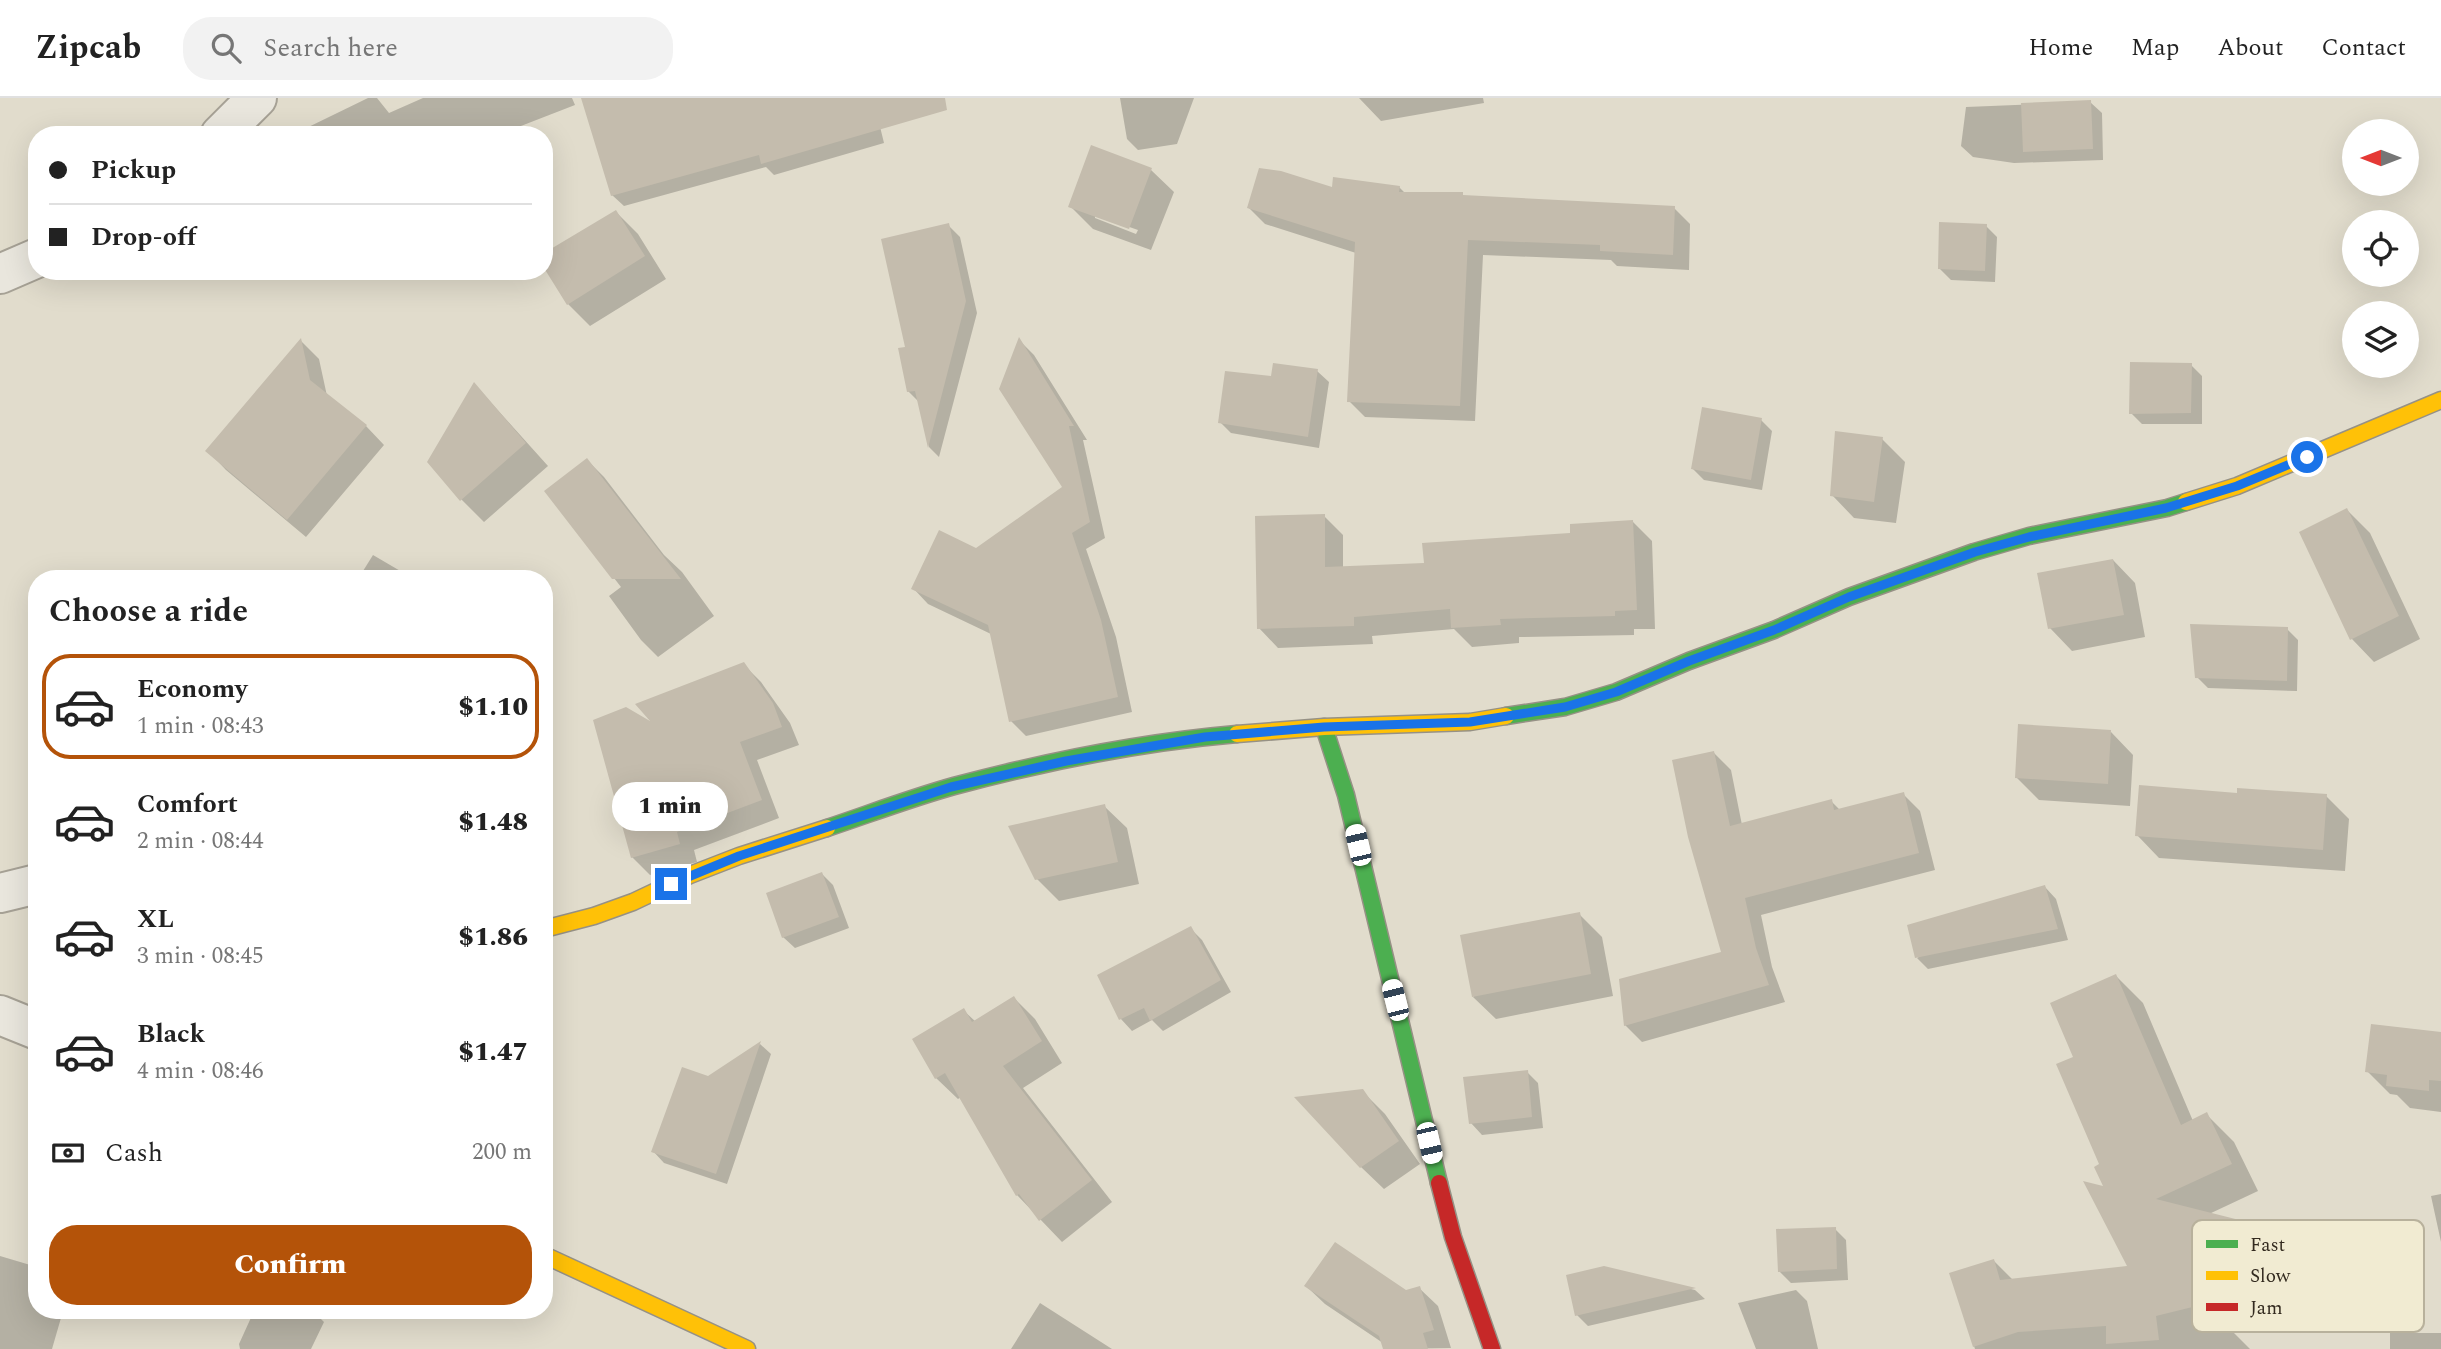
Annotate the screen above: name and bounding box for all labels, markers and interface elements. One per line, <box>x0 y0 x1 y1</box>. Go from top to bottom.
search box <box>183 17 673 80</box>
text: Zipcab <box>35 23 141 73</box>
text: Search here <box>263 28 398 68</box>
icon: search <box>207 29 245 67</box>
text: Home <box>2028 30 2093 66</box>
text: Map <box>2131 30 2179 66</box>
text: About <box>2217 30 2283 66</box>
text: Contact <box>2321 30 2406 66</box>
north arrow <box>2342 119 2418 196</box>
map controls <box>2342 119 2419 378</box>
text: Pickup <box>91 150 176 190</box>
button: locate <box>2342 210 2419 287</box>
text: Drop-off <box>91 217 196 257</box>
button: layers <box>2342 301 2419 378</box>
route start <box>2291 441 2323 473</box>
text: Choose a ride <box>49 587 248 636</box>
text: Economy <box>137 669 247 709</box>
icon: car <box>53 675 116 738</box>
text: $1.10 <box>458 687 528 727</box>
text: 1 min · 08:43 <box>137 709 264 744</box>
callout: 1 min <box>613 782 729 832</box>
text: Comfort <box>137 784 238 824</box>
text: 1 min <box>638 789 702 824</box>
icon: car <box>53 790 116 853</box>
text: $1.48 <box>458 802 528 842</box>
car <box>1344 822 1373 868</box>
text: 2 min · 08:44 <box>137 824 264 859</box>
route end <box>655 868 687 900</box>
text: XL <box>137 899 174 939</box>
icon: car <box>53 905 116 968</box>
text: $1.86 <box>458 917 528 957</box>
text: 3 min · 08:45 <box>137 939 264 974</box>
car <box>1380 977 1411 1023</box>
text: Black <box>137 1014 205 1054</box>
icon: car <box>53 1020 116 1083</box>
text: $1.47 <box>458 1032 528 1072</box>
text: 4 min · 08:46 <box>137 1054 264 1089</box>
car <box>1415 1120 1444 1166</box>
text: Cash <box>105 1133 163 1173</box>
icon: cash <box>49 1134 87 1172</box>
text: 200 m <box>472 1135 532 1170</box>
legend <box>2192 1220 2424 1332</box>
button: Confirm <box>49 1225 532 1305</box>
text: Fast <box>2250 1231 2286 1260</box>
text: Slow <box>2250 1262 2291 1291</box>
text: Jam <box>2250 1294 2282 1323</box>

